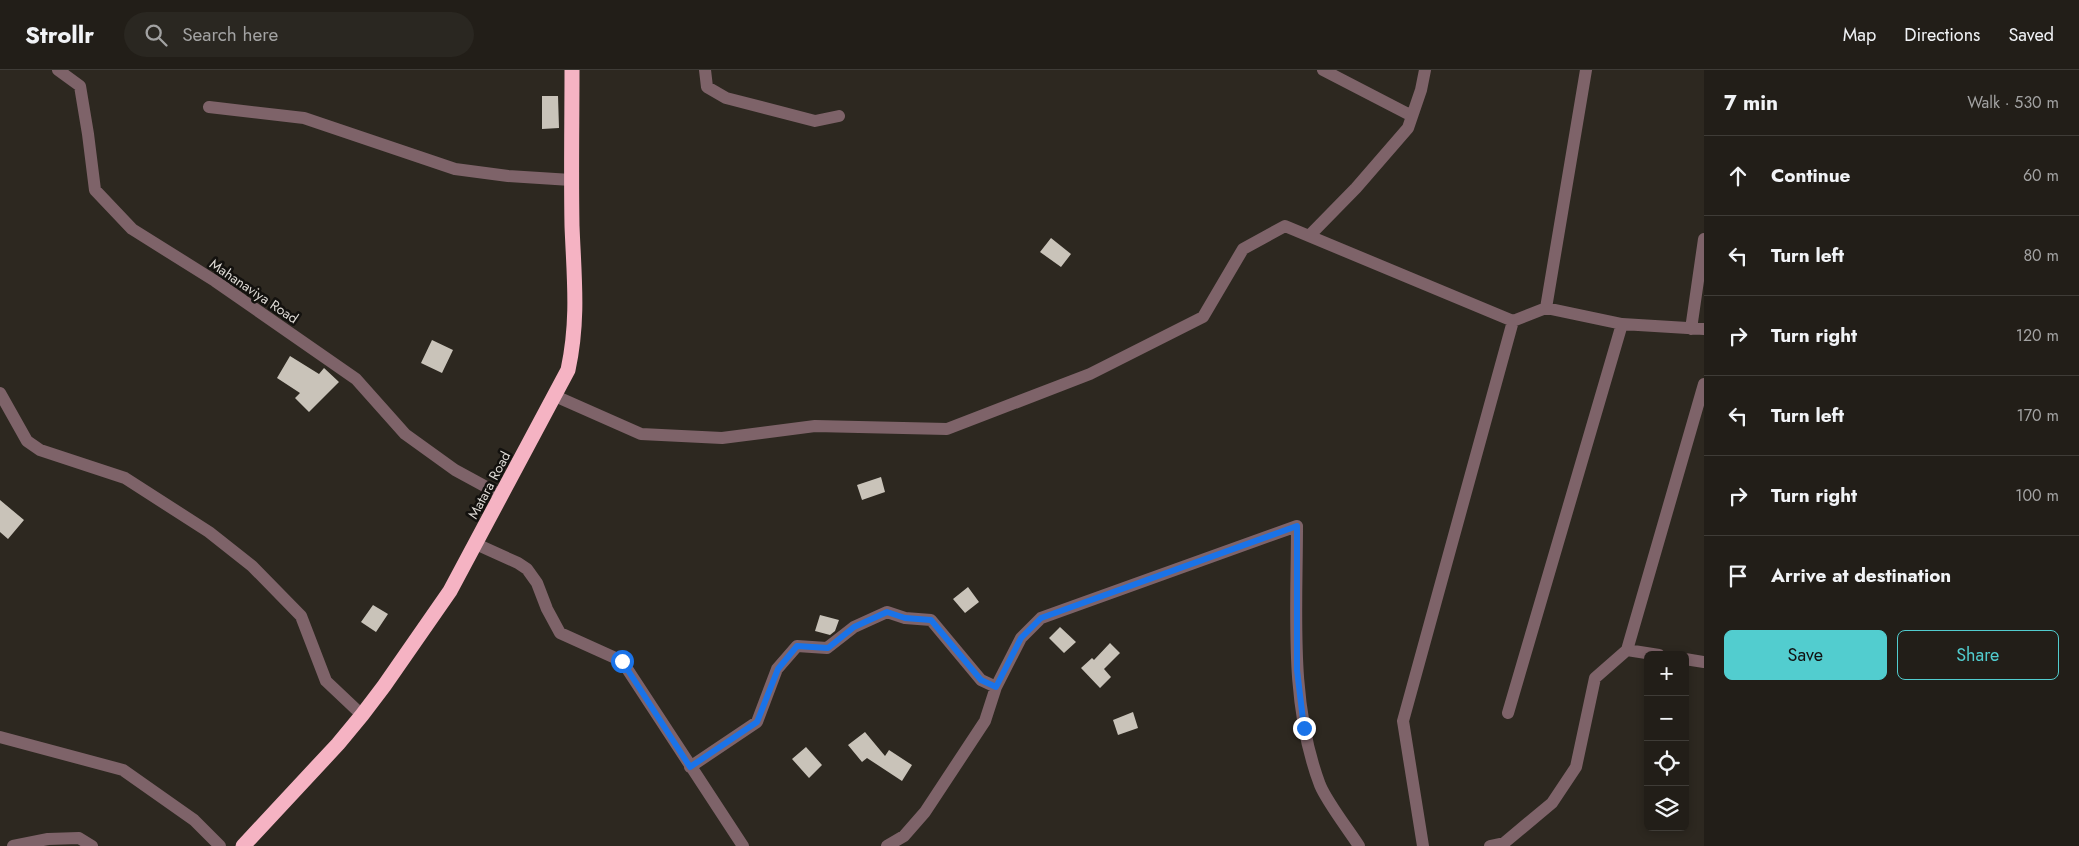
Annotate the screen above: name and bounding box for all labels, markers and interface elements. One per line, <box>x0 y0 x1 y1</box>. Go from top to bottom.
search box <box>124 12 474 57</box>
text: Strollr <box>25 17 94 52</box>
icon: search <box>142 21 170 49</box>
text: Search here <box>182 21 278 48</box>
text: Map <box>1843 22 1876 48</box>
text: Directions <box>1904 22 1980 48</box>
text: Saved <box>2008 22 2054 48</box>
text: 7 min <box>1724 88 1778 118</box>
text: Walk · 530 m <box>1967 91 2059 114</box>
icon: ahead <box>1724 162 1752 190</box>
text: Continue <box>1771 162 1850 189</box>
text: 60 m <box>2023 164 2059 187</box>
icon: left <box>1724 242 1752 270</box>
text: Turn left <box>1771 242 1844 269</box>
text: 80 m <box>2023 244 2059 267</box>
street label: Mahanaviya Road <box>206 254 302 328</box>
icon: right <box>1724 322 1752 350</box>
text: Turn right <box>1771 322 1857 349</box>
text: 120 m <box>2016 324 2059 347</box>
icon: left <box>1724 402 1752 430</box>
text: Turn left <box>1771 402 1844 429</box>
text: 170 m <box>2017 404 2059 427</box>
street label: Matara Road <box>463 448 515 522</box>
icon: right <box>1724 482 1752 510</box>
text: Turn right <box>1771 482 1857 509</box>
text: 100 m <box>2015 484 2059 507</box>
icon: arrive <box>1724 562 1752 590</box>
text: Arrive at destination <box>1771 562 1951 589</box>
button: Save <box>1724 630 1887 680</box>
button: Share <box>1897 630 2059 680</box>
route start <box>611 650 634 673</box>
map controls <box>1644 651 1689 831</box>
button: + <box>1644 651 1689 696</box>
button: − <box>1644 696 1689 741</box>
route end <box>1293 717 1316 740</box>
button: locate <box>1644 741 1689 786</box>
button: layers <box>1644 786 1689 831</box>

